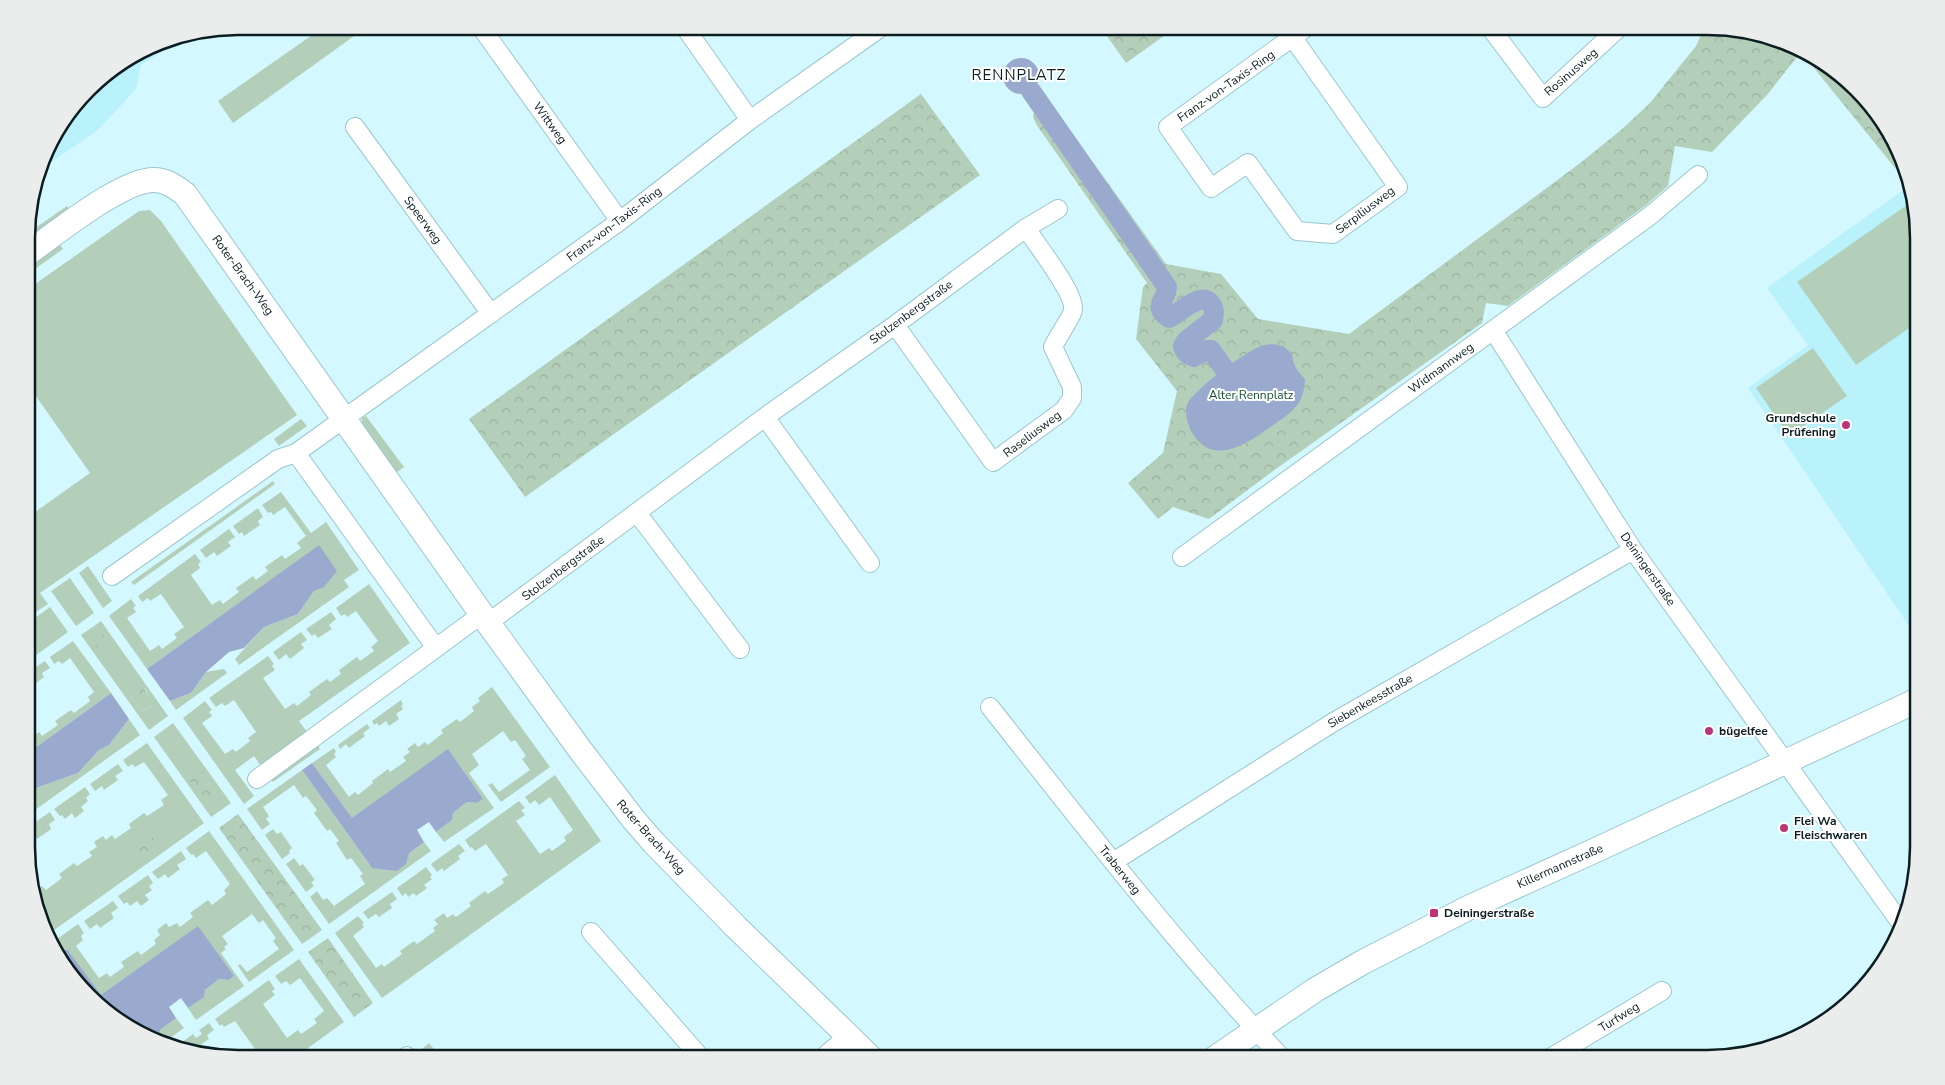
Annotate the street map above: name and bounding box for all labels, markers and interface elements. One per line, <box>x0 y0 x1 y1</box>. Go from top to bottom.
street label: Rosinusweg <box>1541 44 1601 100</box>
street label: Franz-von-Taxis-Ring <box>1174 46 1278 126</box>
district label: RENNPLATZ <box>972 65 1066 85</box>
street label: Wittweg <box>529 99 571 147</box>
street label: Franz-von-Taxis-Ring <box>563 183 665 265</box>
street label: Serpiliusweg <box>1332 183 1398 237</box>
street label: Speerweg <box>400 193 446 247</box>
street label: Roter-Brach-Weg <box>208 232 278 318</box>
street label: Stolzenbergstraße <box>866 276 956 348</box>
street label: Widmannweg <box>1405 339 1477 397</box>
park label: Alter Rennplatz <box>1209 387 1294 403</box>
street label: Raseliusweg <box>1000 407 1064 461</box>
place label: Grundschule Prüfening <box>1766 410 1836 440</box>
marker: Grundschule Prüfening <box>1840 419 1852 431</box>
street label: Deiningerstraße <box>1617 529 1679 609</box>
street label: Stolzenbergstraße <box>519 532 607 604</box>
street label: Siebenkeesstraße <box>1325 670 1415 732</box>
place label: bügelfee <box>1719 723 1768 739</box>
marker: bügelfee <box>1703 725 1715 737</box>
street label: Roter-Brach-Weg <box>613 796 689 878</box>
place label: Flei Wa Fleischwaren <box>1794 813 1867 843</box>
marker: Flei Wa Fleischwaren <box>1778 822 1790 834</box>
street label: Killermannstraße <box>1514 840 1606 892</box>
street label: Traberweg <box>1095 842 1145 898</box>
place label: Deiningerstraße <box>1444 905 1535 921</box>
marker: Deiningerstraße <box>1428 907 1440 919</box>
street label: Turfweg <box>1596 998 1642 1036</box>

